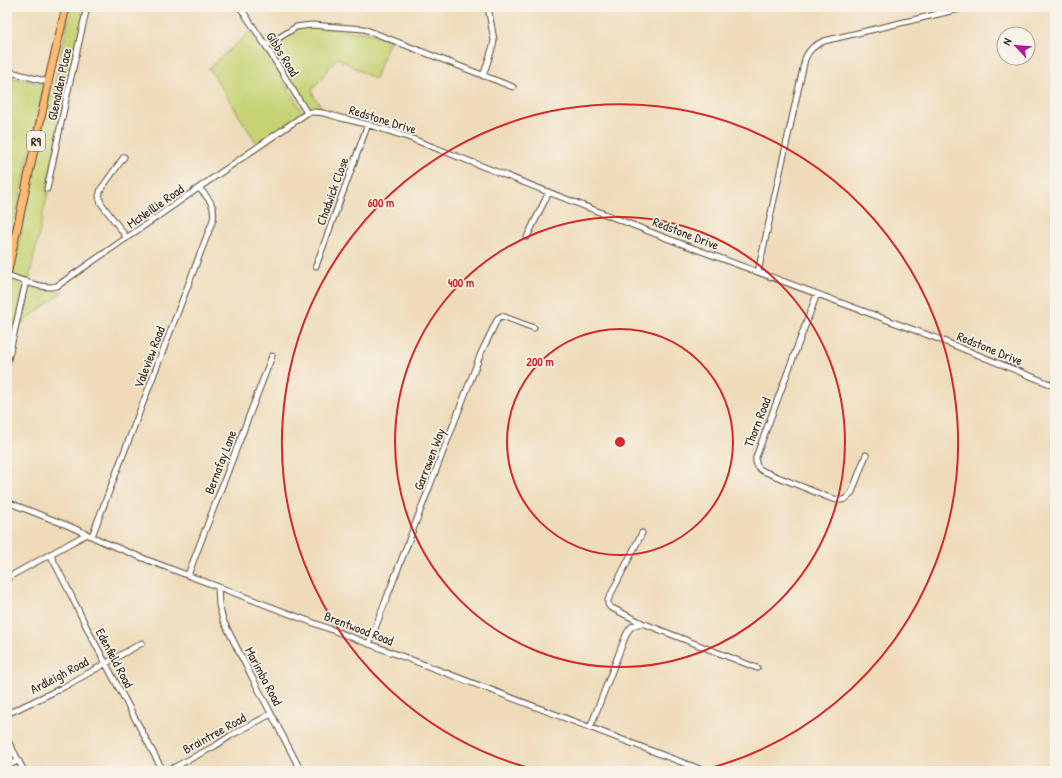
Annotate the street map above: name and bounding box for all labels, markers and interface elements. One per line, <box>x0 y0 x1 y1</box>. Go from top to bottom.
north arrow <box>996 26 1036 66</box>
street label: Gibbs Road <box>262 28 304 80</box>
text: N <box>999 36 1015 47</box>
street label: Glenalden Place <box>43 46 75 122</box>
street label: Redstone Drive <box>347 100 419 138</box>
road number: R9 <box>27 131 45 151</box>
street label: Chadwick Close <box>311 155 353 227</box>
street label: McNeillie Road <box>123 180 187 232</box>
text: 600 m <box>368 194 394 211</box>
street label: Redstone Drive <box>650 212 722 254</box>
text: 400 m <box>448 274 474 291</box>
street label: Valeview Road <box>129 324 169 390</box>
street label: Redstone Drive <box>954 327 1026 369</box>
text: 200 m <box>526 353 554 370</box>
street label: Thorn Road <box>739 395 775 449</box>
street label: Garrowen Way <box>409 425 449 493</box>
street label: Bernafay Lane <box>200 428 240 496</box>
centre of rings <box>613 435 627 449</box>
street label: Brentwood Road <box>322 607 396 649</box>
street label: Edenfield Road <box>92 625 138 691</box>
street label: Marimba Road <box>241 643 287 709</box>
street label: Ardleigh Road <box>27 652 91 698</box>
street label: Braintree Road <box>179 708 249 758</box>

